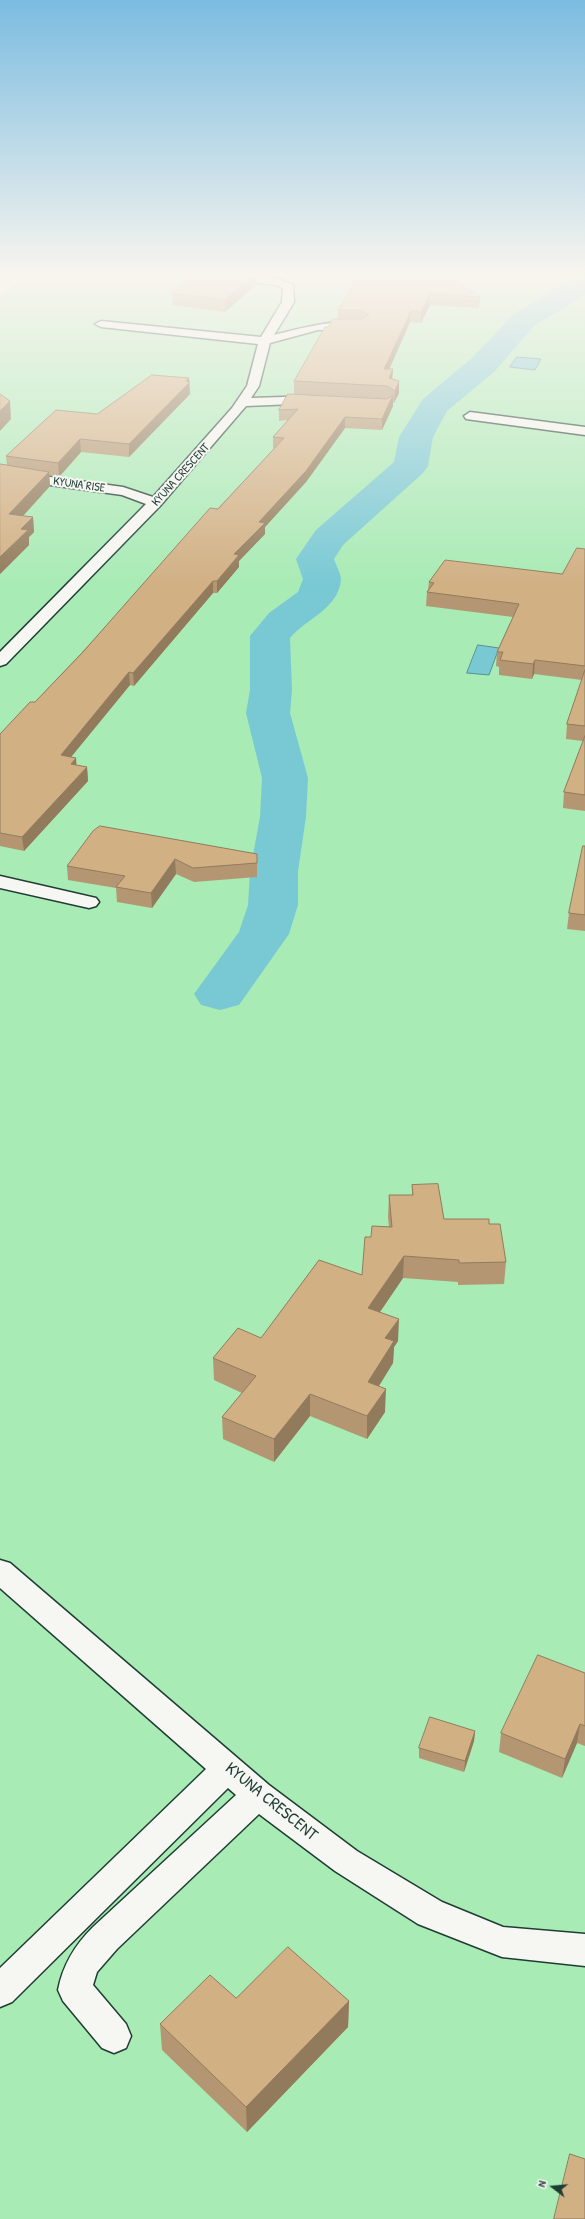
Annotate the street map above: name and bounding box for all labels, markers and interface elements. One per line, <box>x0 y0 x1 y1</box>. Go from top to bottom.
street label: KYUNA CRESCENT <box>149 440 213 510</box>
street label: KYUNA RISE <box>52 474 106 496</box>
street label: KYUNA CRESCENT <box>221 1758 321 1846</box>
north arrow <box>533 2167 573 2207</box>
text: N <box>534 2179 549 2188</box>

